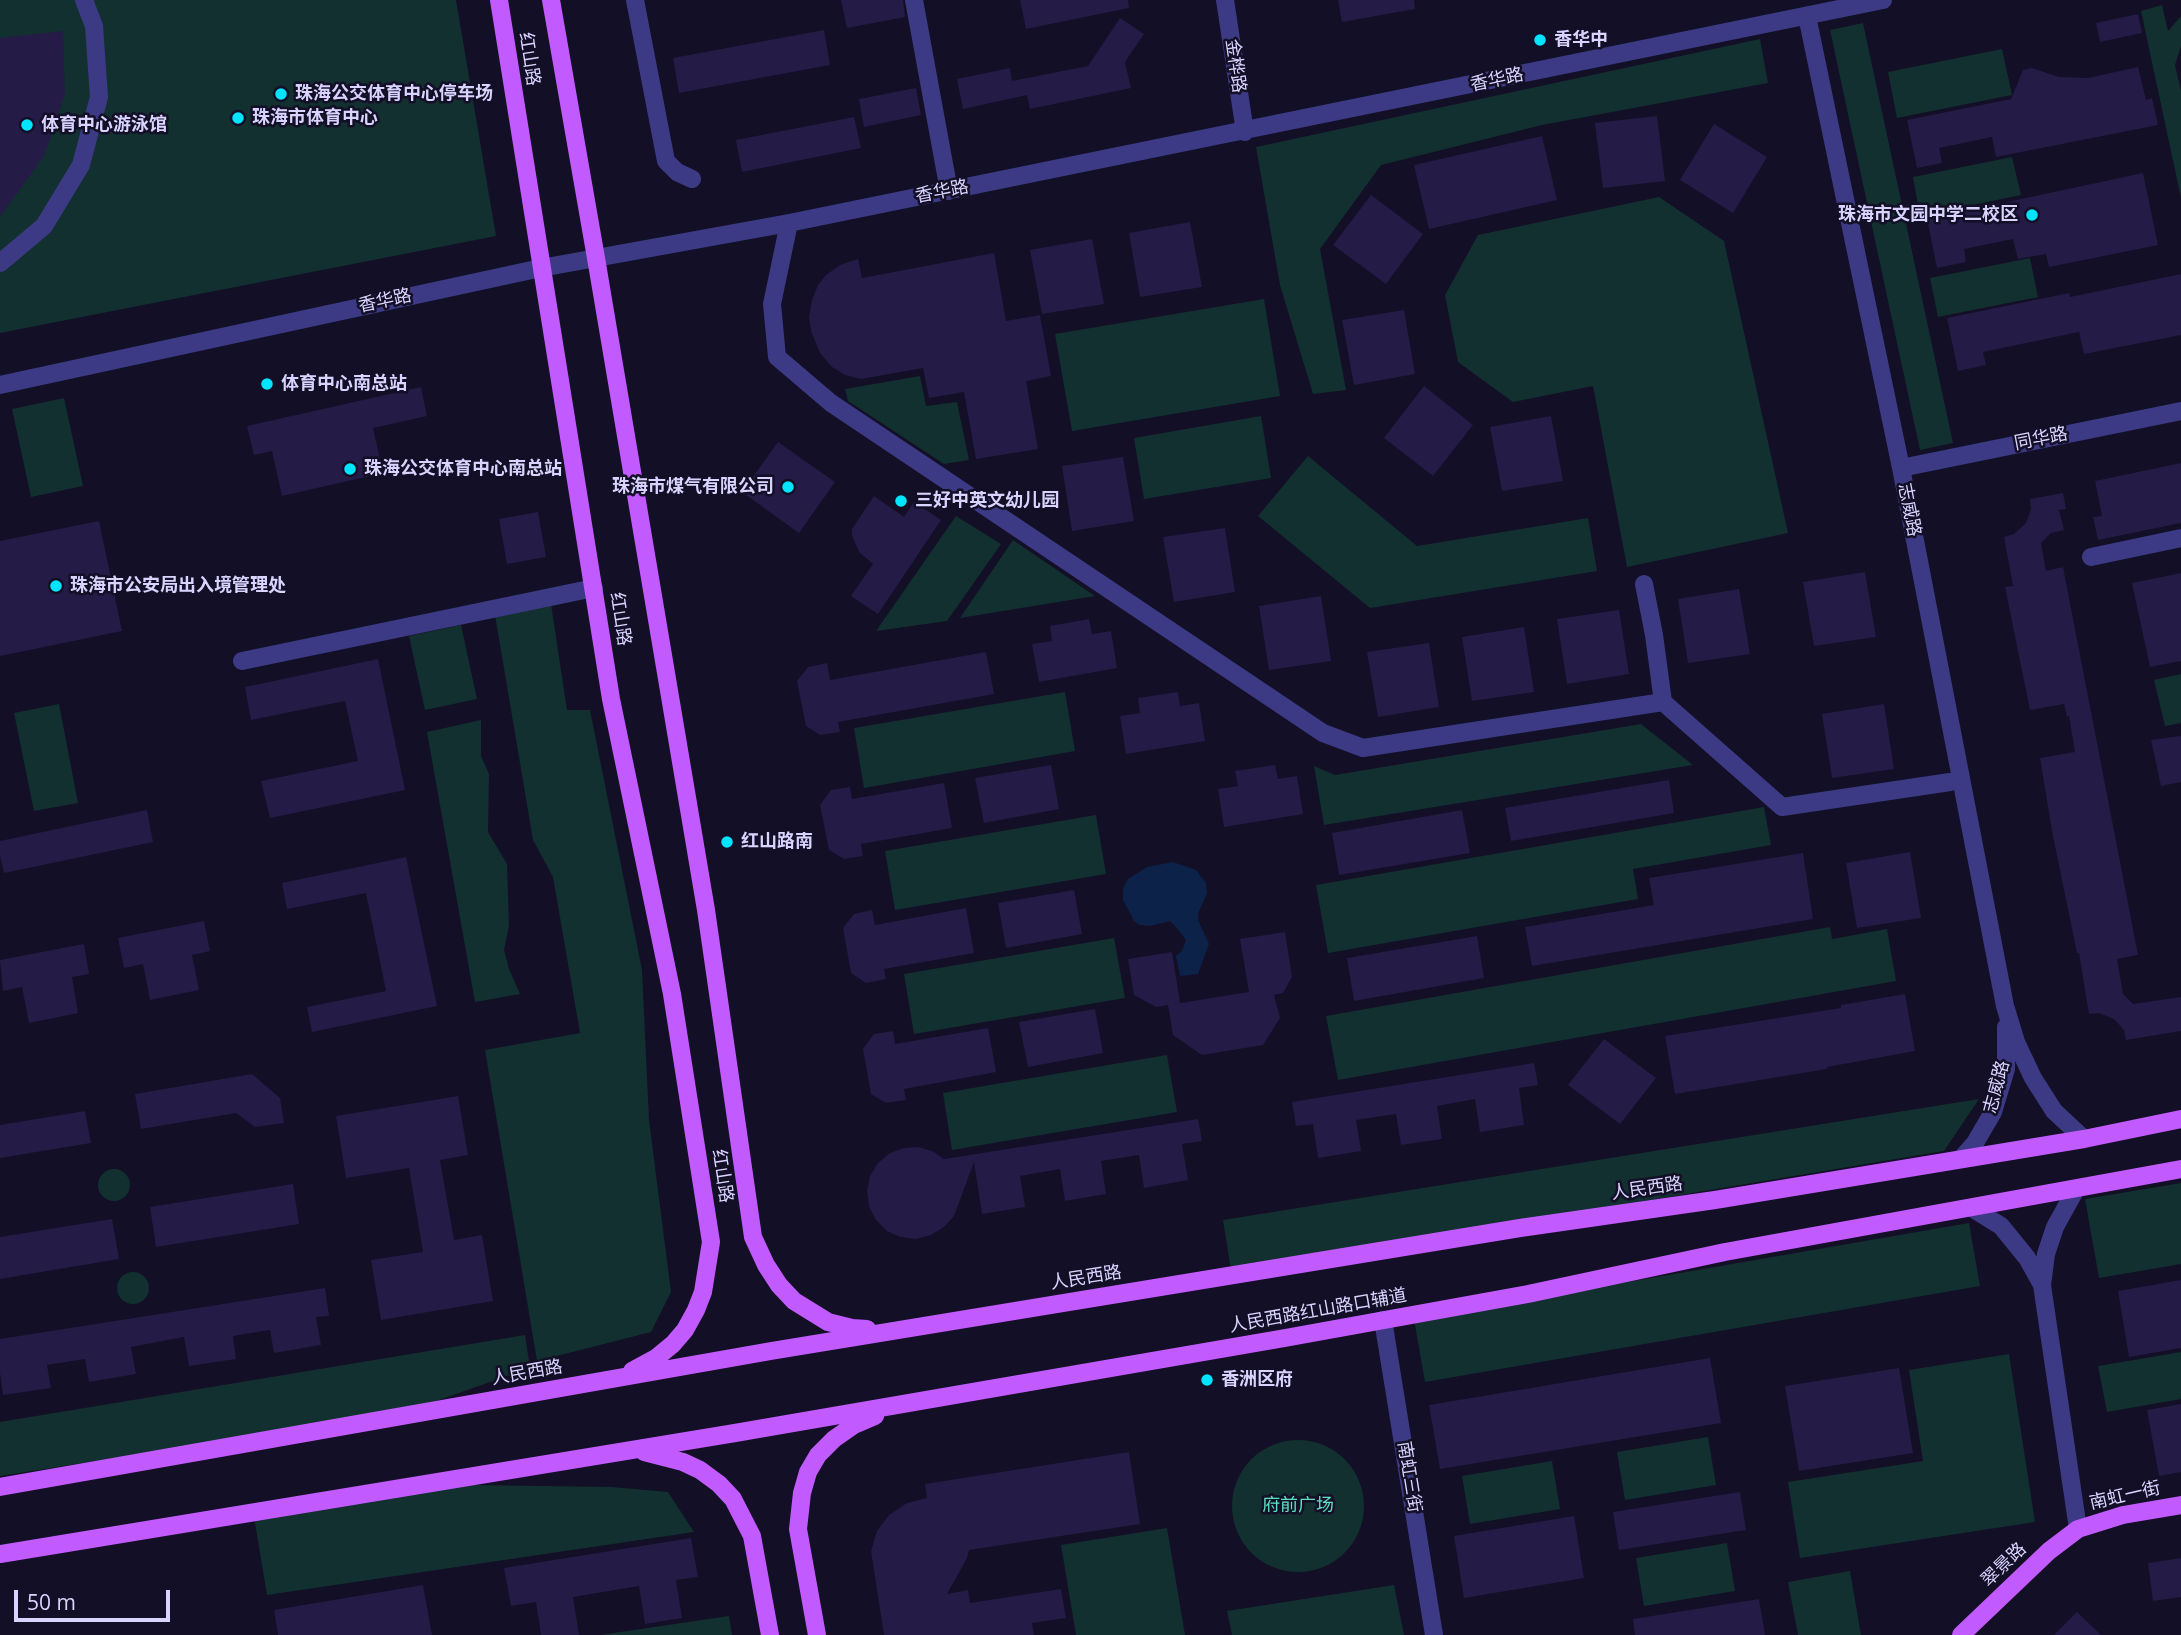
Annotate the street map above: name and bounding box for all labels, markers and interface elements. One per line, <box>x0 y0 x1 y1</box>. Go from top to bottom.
place label: 香华中 <box>1554 29 1608 51</box>
street label: 红山路 <box>514 31 544 87</box>
marker: 香华中 <box>1532 32 1548 48</box>
street label: 金桦路 <box>1221 38 1249 94</box>
street label: 香华路 <box>1468 64 1526 96</box>
place label: 珠海公交体育中心停车场 <box>295 83 493 105</box>
marker: 珠海公交体育中心停车场 <box>273 86 289 102</box>
place label: 珠海市体育中心 <box>252 107 378 129</box>
marker: 珠海市体育中心 <box>230 110 246 126</box>
place label: 体育中心游泳馆 <box>41 114 167 136</box>
marker: 体育中心游泳馆 <box>19 117 35 133</box>
street label: 香华路 <box>913 176 971 208</box>
place label: 珠海市文园中学二校区 <box>1838 204 2018 226</box>
marker: 珠海市文园中学二校区 <box>2024 207 2040 223</box>
street label: 香华路 <box>356 285 414 317</box>
place label: 体育中心南总站 <box>281 373 407 395</box>
marker: 体育中心南总站 <box>259 376 275 392</box>
street label: 同华路 <box>2012 423 2070 455</box>
place label: 珠海公交体育中心南总站 <box>364 458 562 480</box>
marker: 珠海公交体育中心南总站 <box>342 461 358 477</box>
place label: 珠海市煤气有限公司 <box>612 476 774 498</box>
marker: 珠海市煤气有限公司 <box>780 479 796 495</box>
street label: 志威路 <box>1893 481 1925 539</box>
place label: 三好中英文幼儿园 <box>915 490 1059 512</box>
marker: 三好中英文幼儿园 <box>893 493 909 509</box>
place label: 珠海市公安局出入境管理处 <box>70 575 286 597</box>
marker: 珠海市公安局出入境管理处 <box>48 578 64 594</box>
street label: 红山路 <box>605 591 635 647</box>
place label: 红山路南 <box>741 831 813 853</box>
marker: 红山路南 <box>719 834 735 850</box>
street label: 志威路 <box>1980 1058 2014 1116</box>
street label: 红山路 <box>707 1148 737 1204</box>
street label: 人民西路 <box>1610 1173 1684 1205</box>
street label: 人民西路 <box>1049 1262 1123 1294</box>
street label: 人民西路红山路口辅道 <box>1227 1285 1409 1337</box>
street label: 人民西路 <box>490 1356 564 1390</box>
place label: 香洲区府 <box>1221 1369 1293 1391</box>
marker: 香洲区府 <box>1199 1372 1215 1388</box>
street label: 南虹三街 <box>1393 1440 1425 1514</box>
street label: 南虹一街 <box>2087 1477 2163 1515</box>
park label: 府前广场 <box>1262 1495 1334 1517</box>
street label: 翠景路 <box>1977 1538 2031 1592</box>
scale bar <box>18 1576 173 1620</box>
text: 50 m <box>27 1588 76 1616</box>

